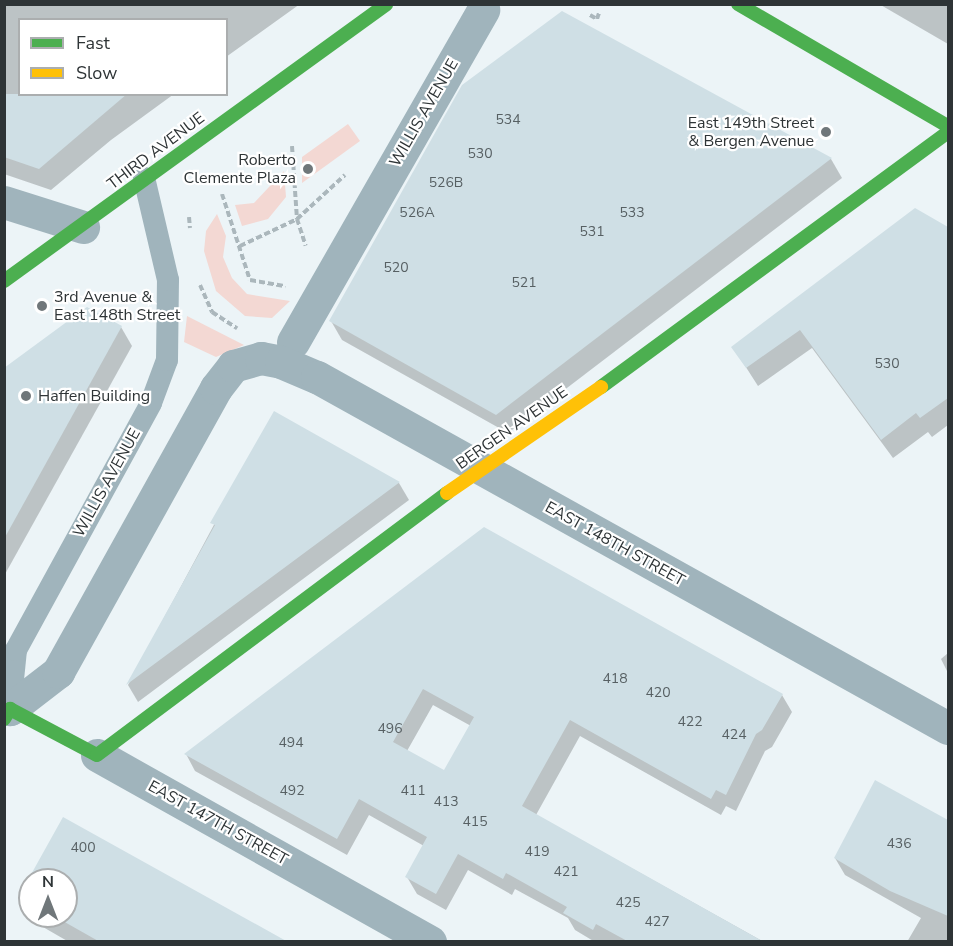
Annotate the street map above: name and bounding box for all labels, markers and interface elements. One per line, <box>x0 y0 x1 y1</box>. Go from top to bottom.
legend <box>18 18 228 96</box>
text: Fast <box>76 31 110 55</box>
street label: WILLIS AVENUE <box>385 56 463 170</box>
text: Slow <box>76 61 117 85</box>
street label: THIRD AVENUE <box>104 108 208 194</box>
house number: 534 <box>495 112 521 128</box>
place label: East 149th Street & Bergen Avenue <box>688 113 814 151</box>
marker: East 149th Street & Bergen Avenue <box>819 125 833 139</box>
house number: 530 <box>467 146 493 162</box>
place label: Roberto Clemente Plaza <box>183 150 296 188</box>
marker: Roberto Clemente Plaza <box>301 162 315 176</box>
house number: 526B <box>429 175 463 191</box>
house number: 526A <box>399 205 435 221</box>
house number: 533 <box>619 205 645 221</box>
house number: 531 <box>579 224 605 240</box>
house number: 520 <box>383 260 409 276</box>
house number: 521 <box>511 275 537 291</box>
place label: 3rd Avenue & East 148th Street <box>54 287 180 325</box>
marker: 3rd Avenue & East 148th Street <box>35 299 49 313</box>
house number: 530 <box>874 356 900 372</box>
street label: BERGEN AVENUE <box>453 382 571 474</box>
place label: Haffen Building <box>38 386 150 406</box>
marker: Haffen Building <box>19 389 33 403</box>
street label: WILLIS AVENUE <box>69 425 145 541</box>
street label: EAST 148TH STREET <box>542 498 688 590</box>
house number: 418 <box>602 671 628 687</box>
house number: 420 <box>645 685 671 701</box>
house number: 422 <box>677 714 703 730</box>
house number: 496 <box>377 721 403 737</box>
house number: 424 <box>721 727 747 743</box>
house number: 494 <box>278 735 304 751</box>
street label: EAST 147TH STREET <box>145 777 291 869</box>
house number: 492 <box>279 783 305 799</box>
house number: 411 <box>400 783 426 799</box>
house number: 413 <box>433 794 459 810</box>
house number: 415 <box>462 814 488 830</box>
house number: 436 <box>886 836 912 852</box>
house number: 400 <box>70 840 96 856</box>
house number: 419 <box>524 844 550 860</box>
house number: 421 <box>553 864 579 880</box>
north arrow <box>18 868 78 928</box>
text: N <box>42 871 54 893</box>
house number: 425 <box>615 895 641 911</box>
house number: 427 <box>644 914 670 930</box>

